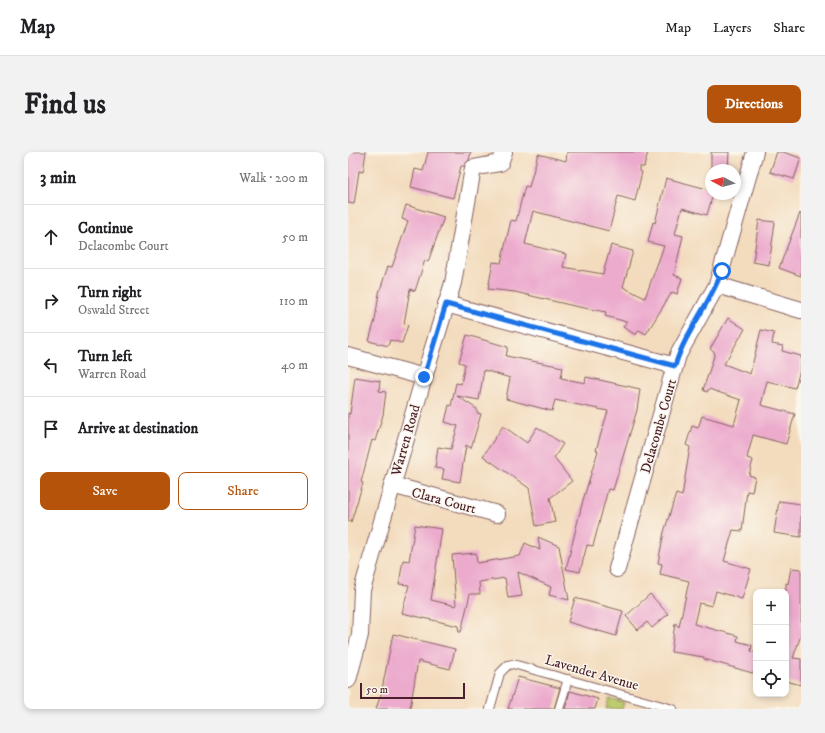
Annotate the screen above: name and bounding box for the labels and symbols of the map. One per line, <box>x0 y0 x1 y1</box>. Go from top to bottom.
north arrow <box>705 164 741 200</box>
route start <box>713 262 731 280</box>
route end <box>415 368 433 386</box>
street label: Delacombe Court <box>637 376 681 476</box>
street label: Warren Road <box>387 402 425 479</box>
street label: Clara Court <box>409 484 479 518</box>
street label: Lavender Avenue <box>543 651 641 695</box>
scale bar <box>360 681 465 700</box>

